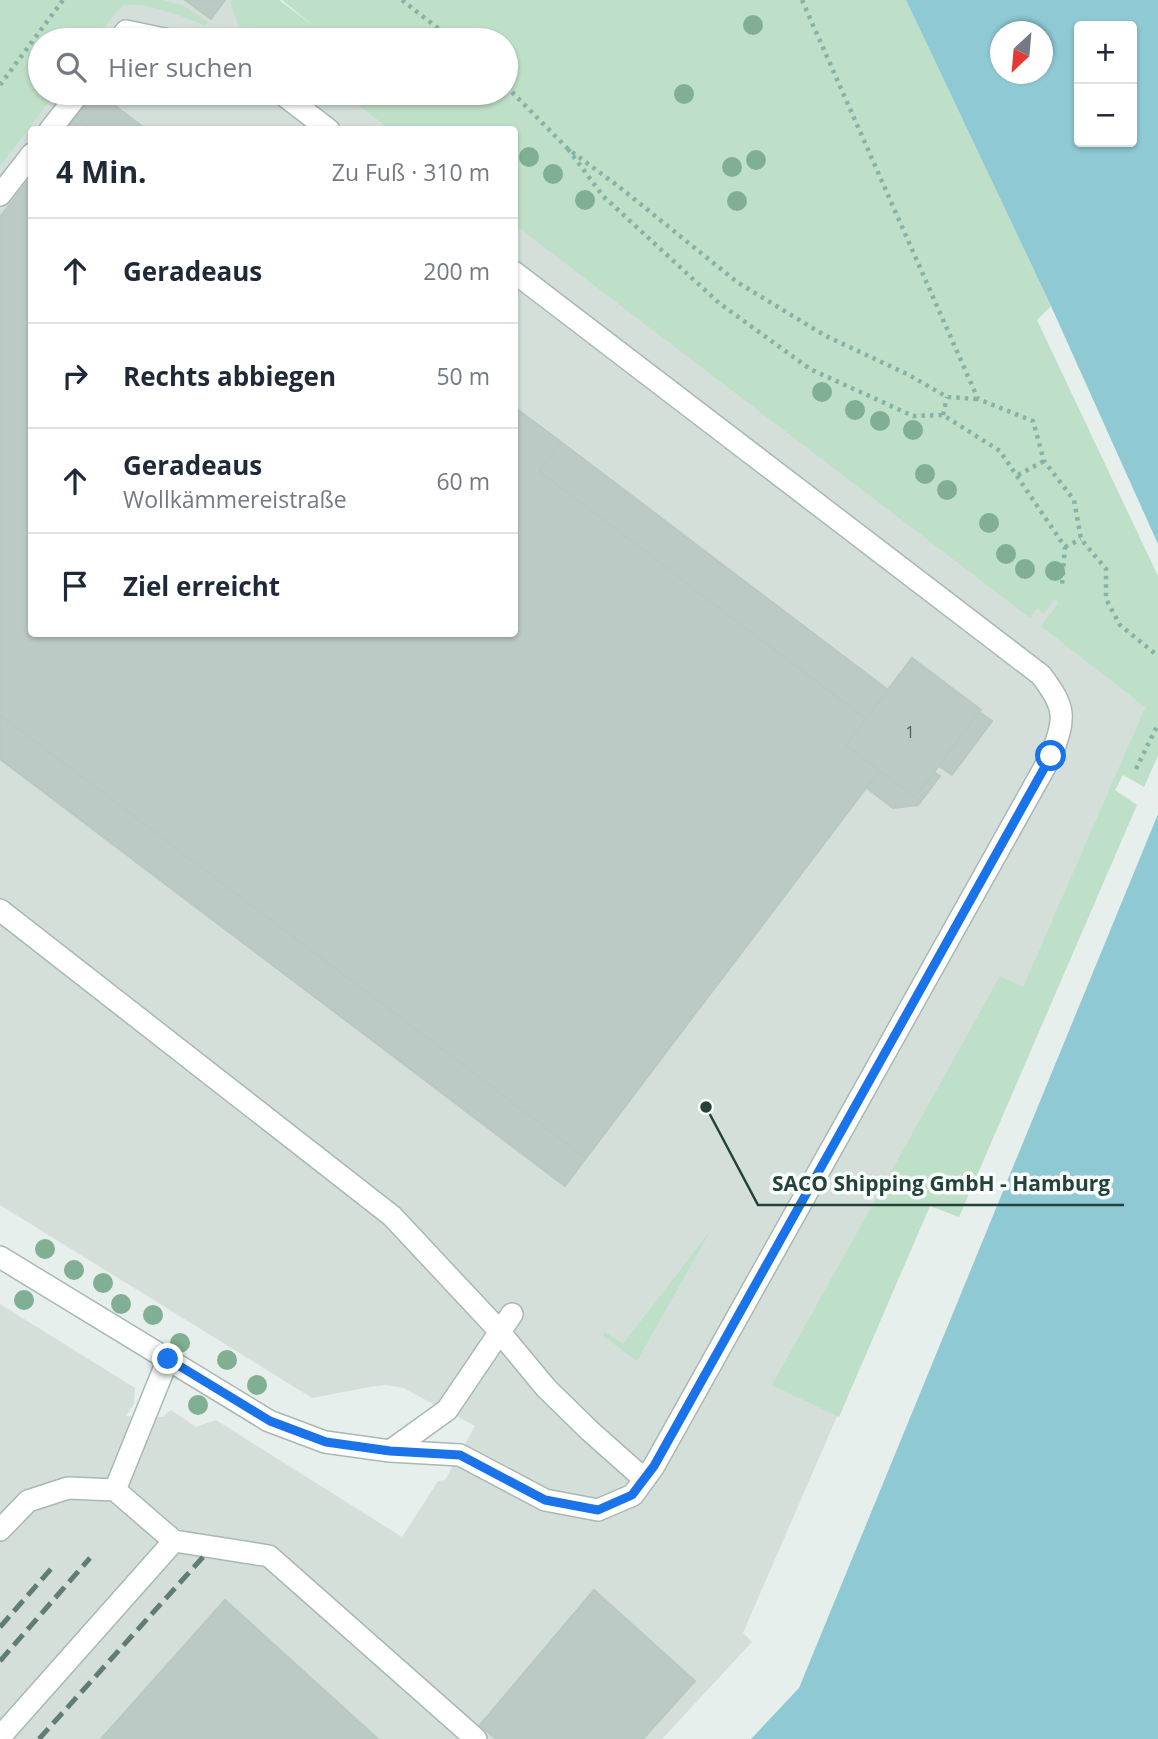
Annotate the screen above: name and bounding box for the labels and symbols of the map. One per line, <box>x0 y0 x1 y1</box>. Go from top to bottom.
north arrow <box>990 21 1053 84</box>
house number: 1 <box>905 721 915 743</box>
route start <box>1035 740 1066 771</box>
callout: SACO Shipping GmbH - Hamburg <box>758 1163 1124 1205</box>
text: SACO Shipping GmbH - Hamburg <box>772 1169 1110 1197</box>
route end <box>152 1343 183 1374</box>

